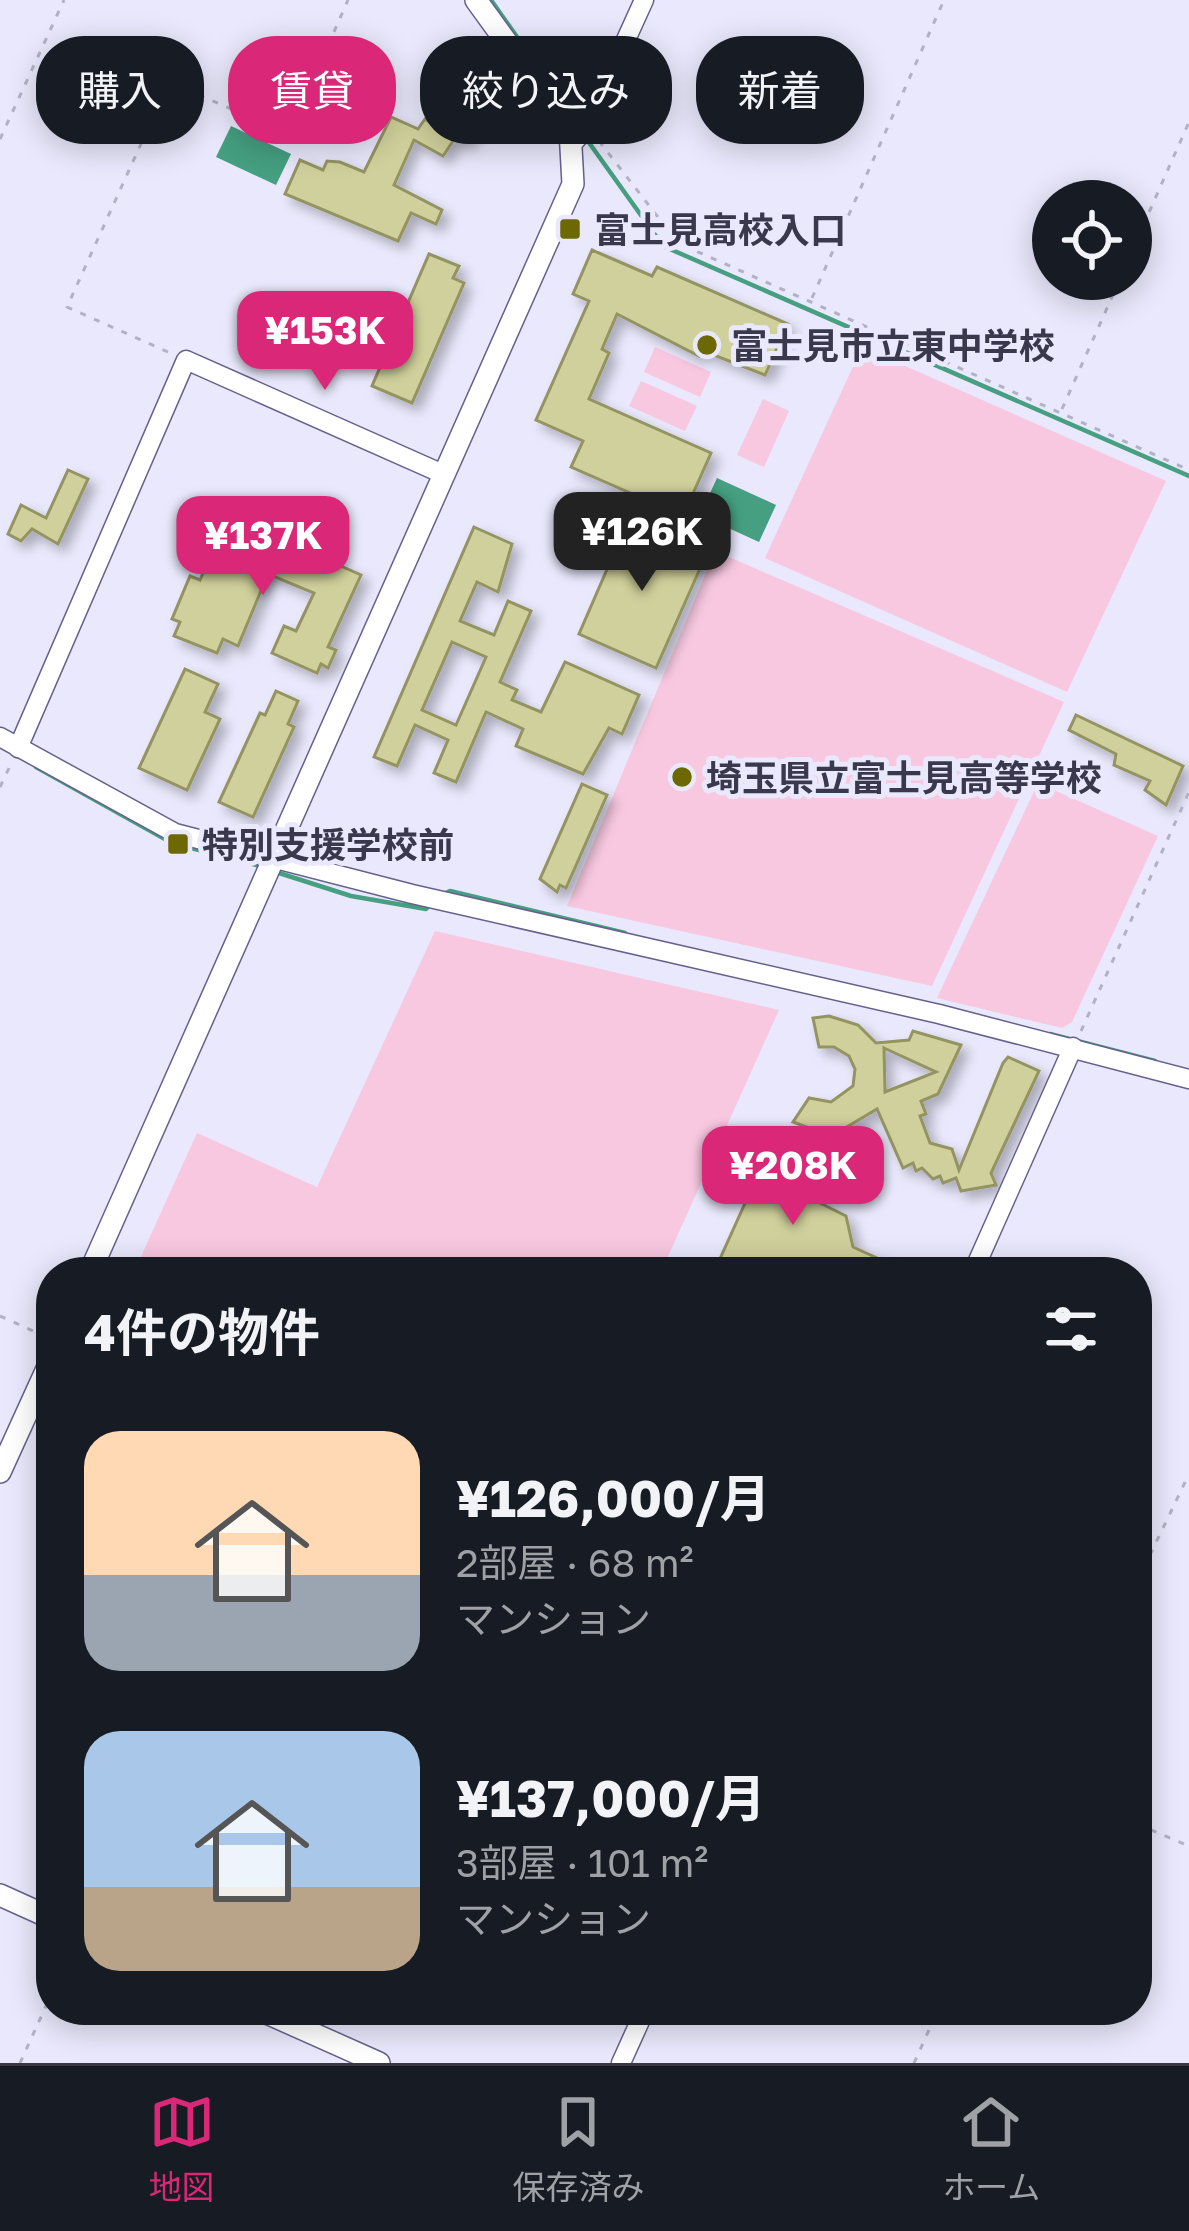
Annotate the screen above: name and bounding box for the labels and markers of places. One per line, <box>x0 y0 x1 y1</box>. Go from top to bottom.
place label: 富士見高校入口 <box>594 208 846 251</box>
marker: 富士見高校入口 <box>557 216 583 242</box>
pin: ¥153K <box>241 291 409 393</box>
place label: 富士見市立東中学校 <box>731 324 1055 367</box>
marker: 富士見市立東中学校 <box>694 332 720 358</box>
pin: ¥126K <box>558 492 726 594</box>
pin: ¥137K <box>179 496 347 598</box>
place label: 埼玉県立富士見高等学校 <box>706 756 1102 799</box>
marker: 埼玉県立富士見高等学校 <box>669 764 695 790</box>
place label: 特別支援学校前 <box>202 823 454 866</box>
marker: 特別支援学校前 <box>165 831 191 857</box>
pin: ¥208K <box>709 1126 877 1228</box>

